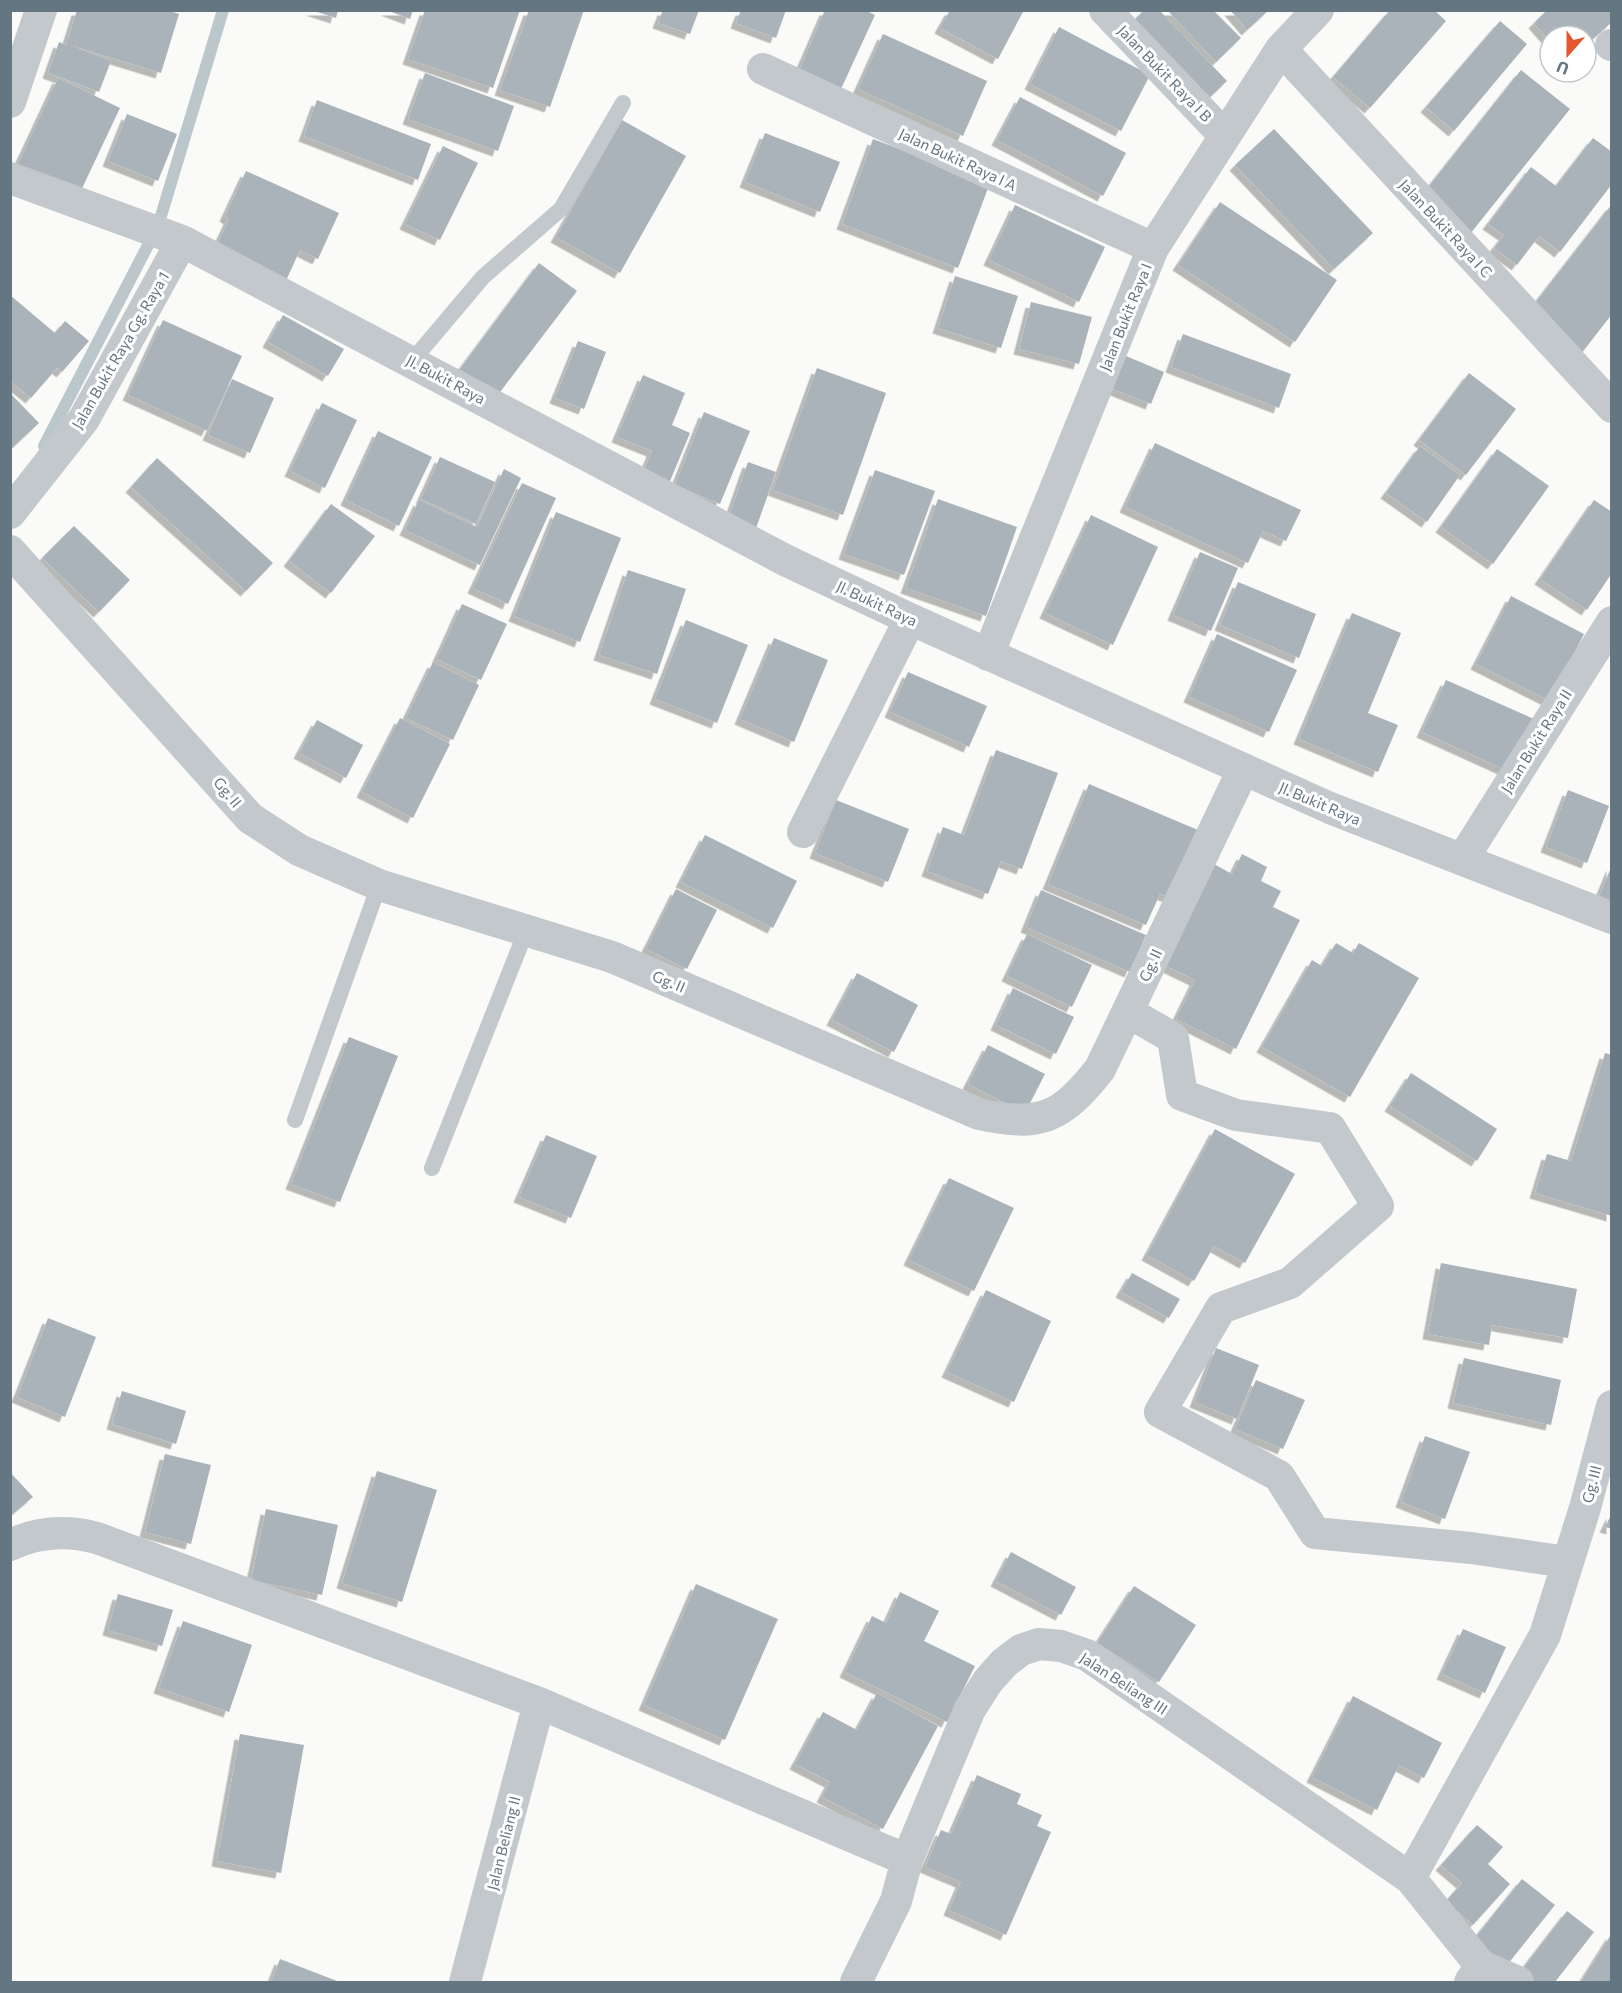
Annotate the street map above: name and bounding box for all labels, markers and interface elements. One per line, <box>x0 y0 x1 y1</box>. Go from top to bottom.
street label: Jalan Bukit Raya I B <box>1114 21 1216 125</box>
north arrow <box>1538 24 1598 84</box>
text: U <box>1554 58 1571 79</box>
street label: Jalan Bukit Raya I A <box>896 124 1020 194</box>
street label: Jalan Bukit Raya I C <box>1396 175 1496 281</box>
street label: Jalan Bukit Raya I <box>1095 260 1155 374</box>
street label: Jalan Bukit Raya Gg. Raya 1 <box>68 268 172 432</box>
street label: Jl. Bukit Raya <box>403 351 489 407</box>
street label: Jl. Bukit Raya <box>834 577 920 629</box>
street label: Jalan Bukit Raya II <box>1497 686 1575 796</box>
street label: Gg. II <box>210 773 246 811</box>
street label: Jl. Bukit Raya <box>1277 778 1363 828</box>
street label: Gg. II <box>1135 946 1165 984</box>
street label: Gg. II <box>650 966 688 996</box>
street label: Gg. III <box>1578 1463 1604 1505</box>
street label: Jalan Beliang III <box>1077 1648 1171 1718</box>
street label: Jalan Beliang II <box>483 1794 523 1892</box>

